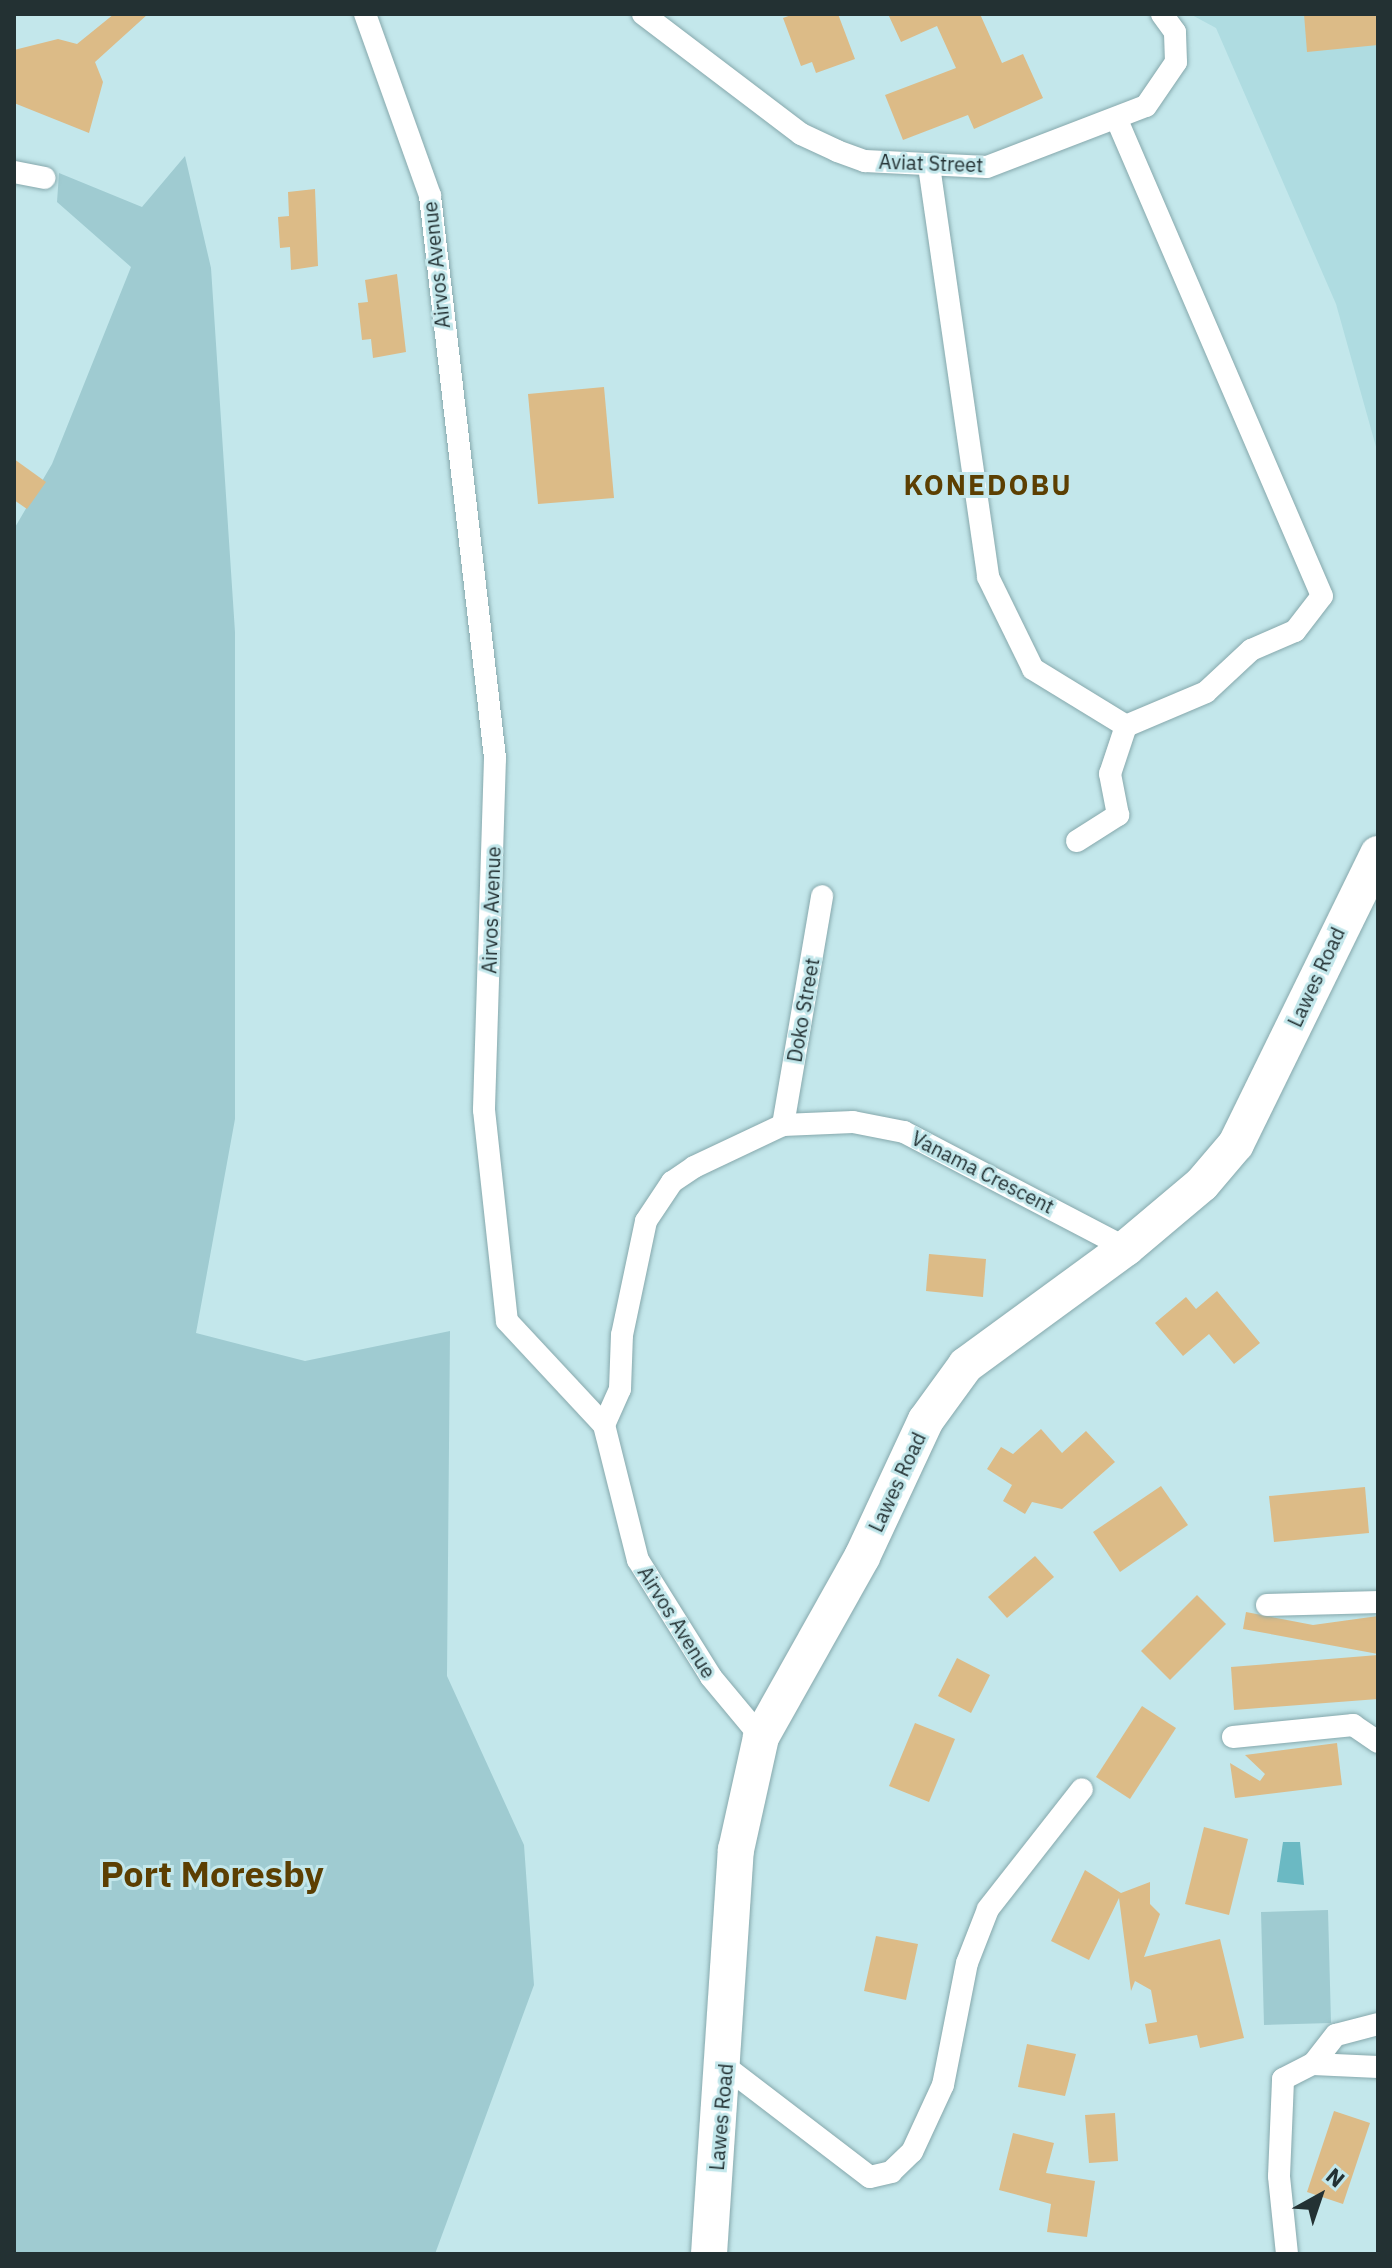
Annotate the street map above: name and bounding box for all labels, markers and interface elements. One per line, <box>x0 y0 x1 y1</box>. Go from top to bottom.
street label: Aviat Street <box>878 149 984 177</box>
street label: Airvos Avenue <box>417 200 455 330</box>
district label: KONEDOBU <box>903 468 1073 502</box>
street label: Airvos Avenue <box>477 846 505 974</box>
street label: Lawes Road <box>1282 923 1350 1031</box>
street label: Doko Street <box>782 956 824 1064</box>
street label: Vanama Crescent <box>908 1126 1058 1218</box>
street label: Lawes Road <box>863 1428 931 1536</box>
street label: Airvos Avenue <box>633 1562 721 1682</box>
district label: Port Moresby <box>100 1852 324 1896</box>
street label: Lawes Road <box>704 2063 738 2171</box>
north arrow <box>1280 2156 1360 2236</box>
text: N <box>1320 2161 1351 2193</box>

